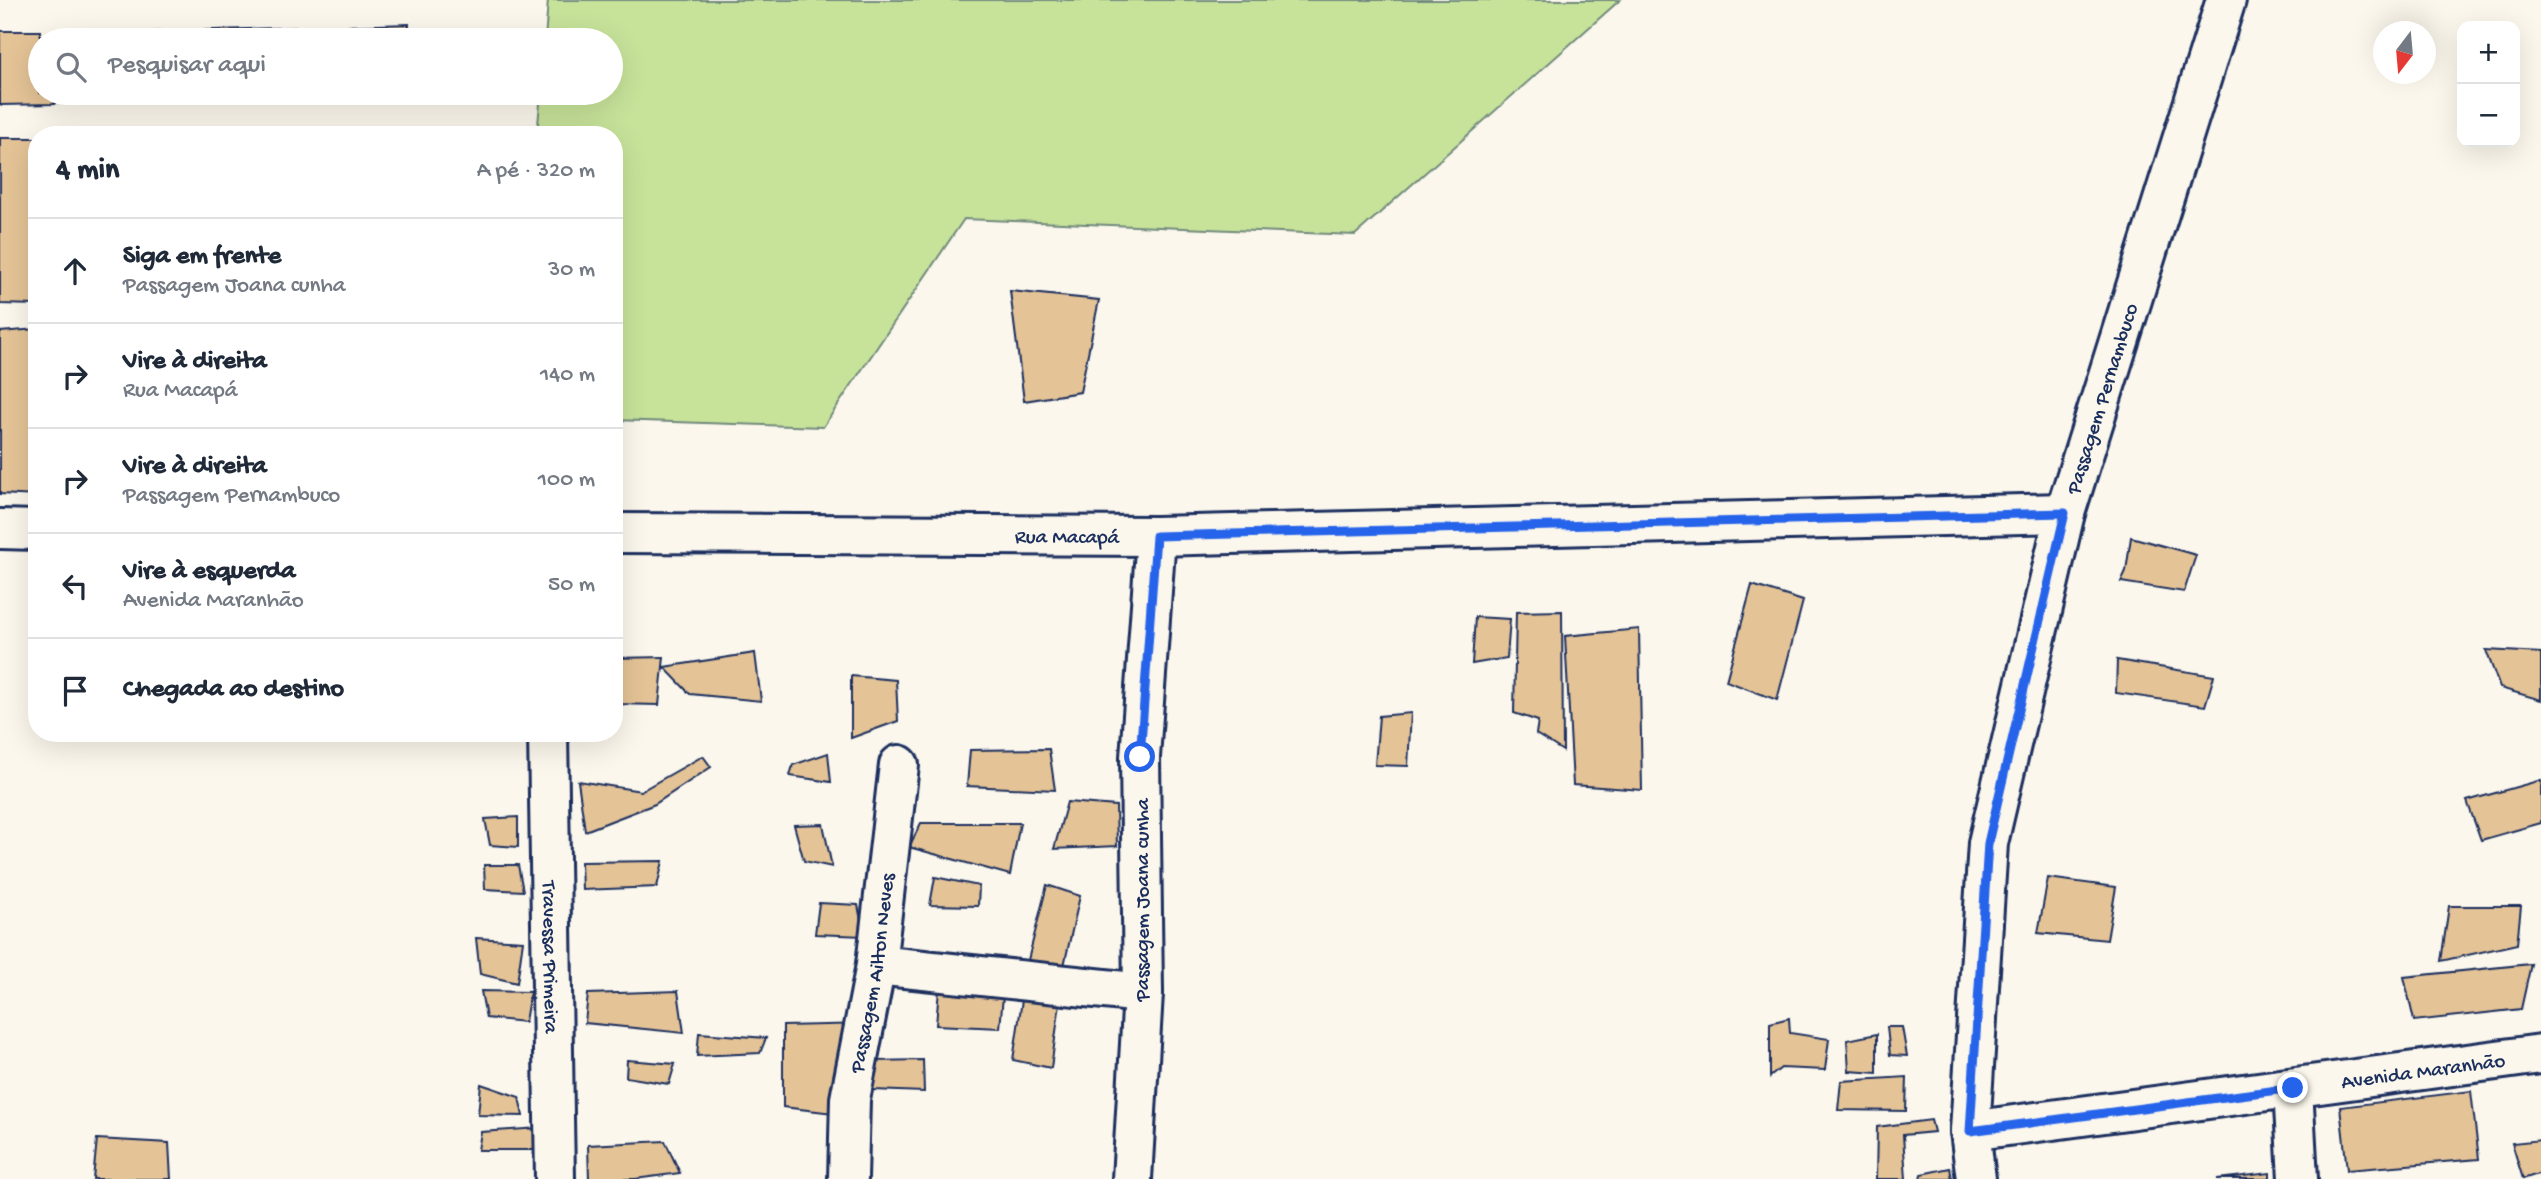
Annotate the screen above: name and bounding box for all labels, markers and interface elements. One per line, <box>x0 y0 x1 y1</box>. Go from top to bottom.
north arrow <box>2373 21 2436 84</box>
map controls <box>2457 21 2520 147</box>
button: + <box>2457 21 2520 84</box>
search box <box>28 28 623 105</box>
icon: search <box>52 48 90 86</box>
text: Pesquisar aqui <box>108 51 266 82</box>
button: − <box>2457 84 2520 147</box>
text: 4 min <box>56 154 119 189</box>
text: A pé · 320 m <box>477 158 595 185</box>
text: Siga em frente <box>123 242 281 273</box>
icon: ahead <box>56 252 94 290</box>
text: 30 m <box>548 257 595 284</box>
text: Passagem Joana cunha <box>123 273 346 300</box>
street label: Passagem Pernambuco <box>2062 301 2146 499</box>
text: Vire à direita <box>123 347 267 378</box>
icon: right <box>56 357 94 395</box>
text: 140 m <box>540 362 595 389</box>
text: Rua Macapá <box>123 378 237 405</box>
text: Vire à direita <box>123 452 267 483</box>
icon: right <box>56 462 94 500</box>
text: 100 m <box>538 467 595 494</box>
text: Passagem Pernambuco <box>123 483 340 510</box>
street label: Rua Macapá <box>1015 526 1121 552</box>
text: Vire à esquerda <box>123 557 296 588</box>
icon: left <box>56 567 94 605</box>
text: 50 m <box>548 572 595 599</box>
text: Avenida Maranhão <box>123 588 304 615</box>
icon: arrive <box>56 672 94 710</box>
text: Chegada ao destino <box>123 675 344 706</box>
route start <box>1124 741 1155 772</box>
street label: Passagem Joana cunha <box>1132 797 1157 1003</box>
street label: Passagem Ailton Neves <box>846 871 903 1076</box>
street label: Travessa Primeira <box>534 880 562 1035</box>
street label: Avenida Maranhão <box>2340 1050 2507 1097</box>
route end <box>2277 1072 2308 1103</box>

